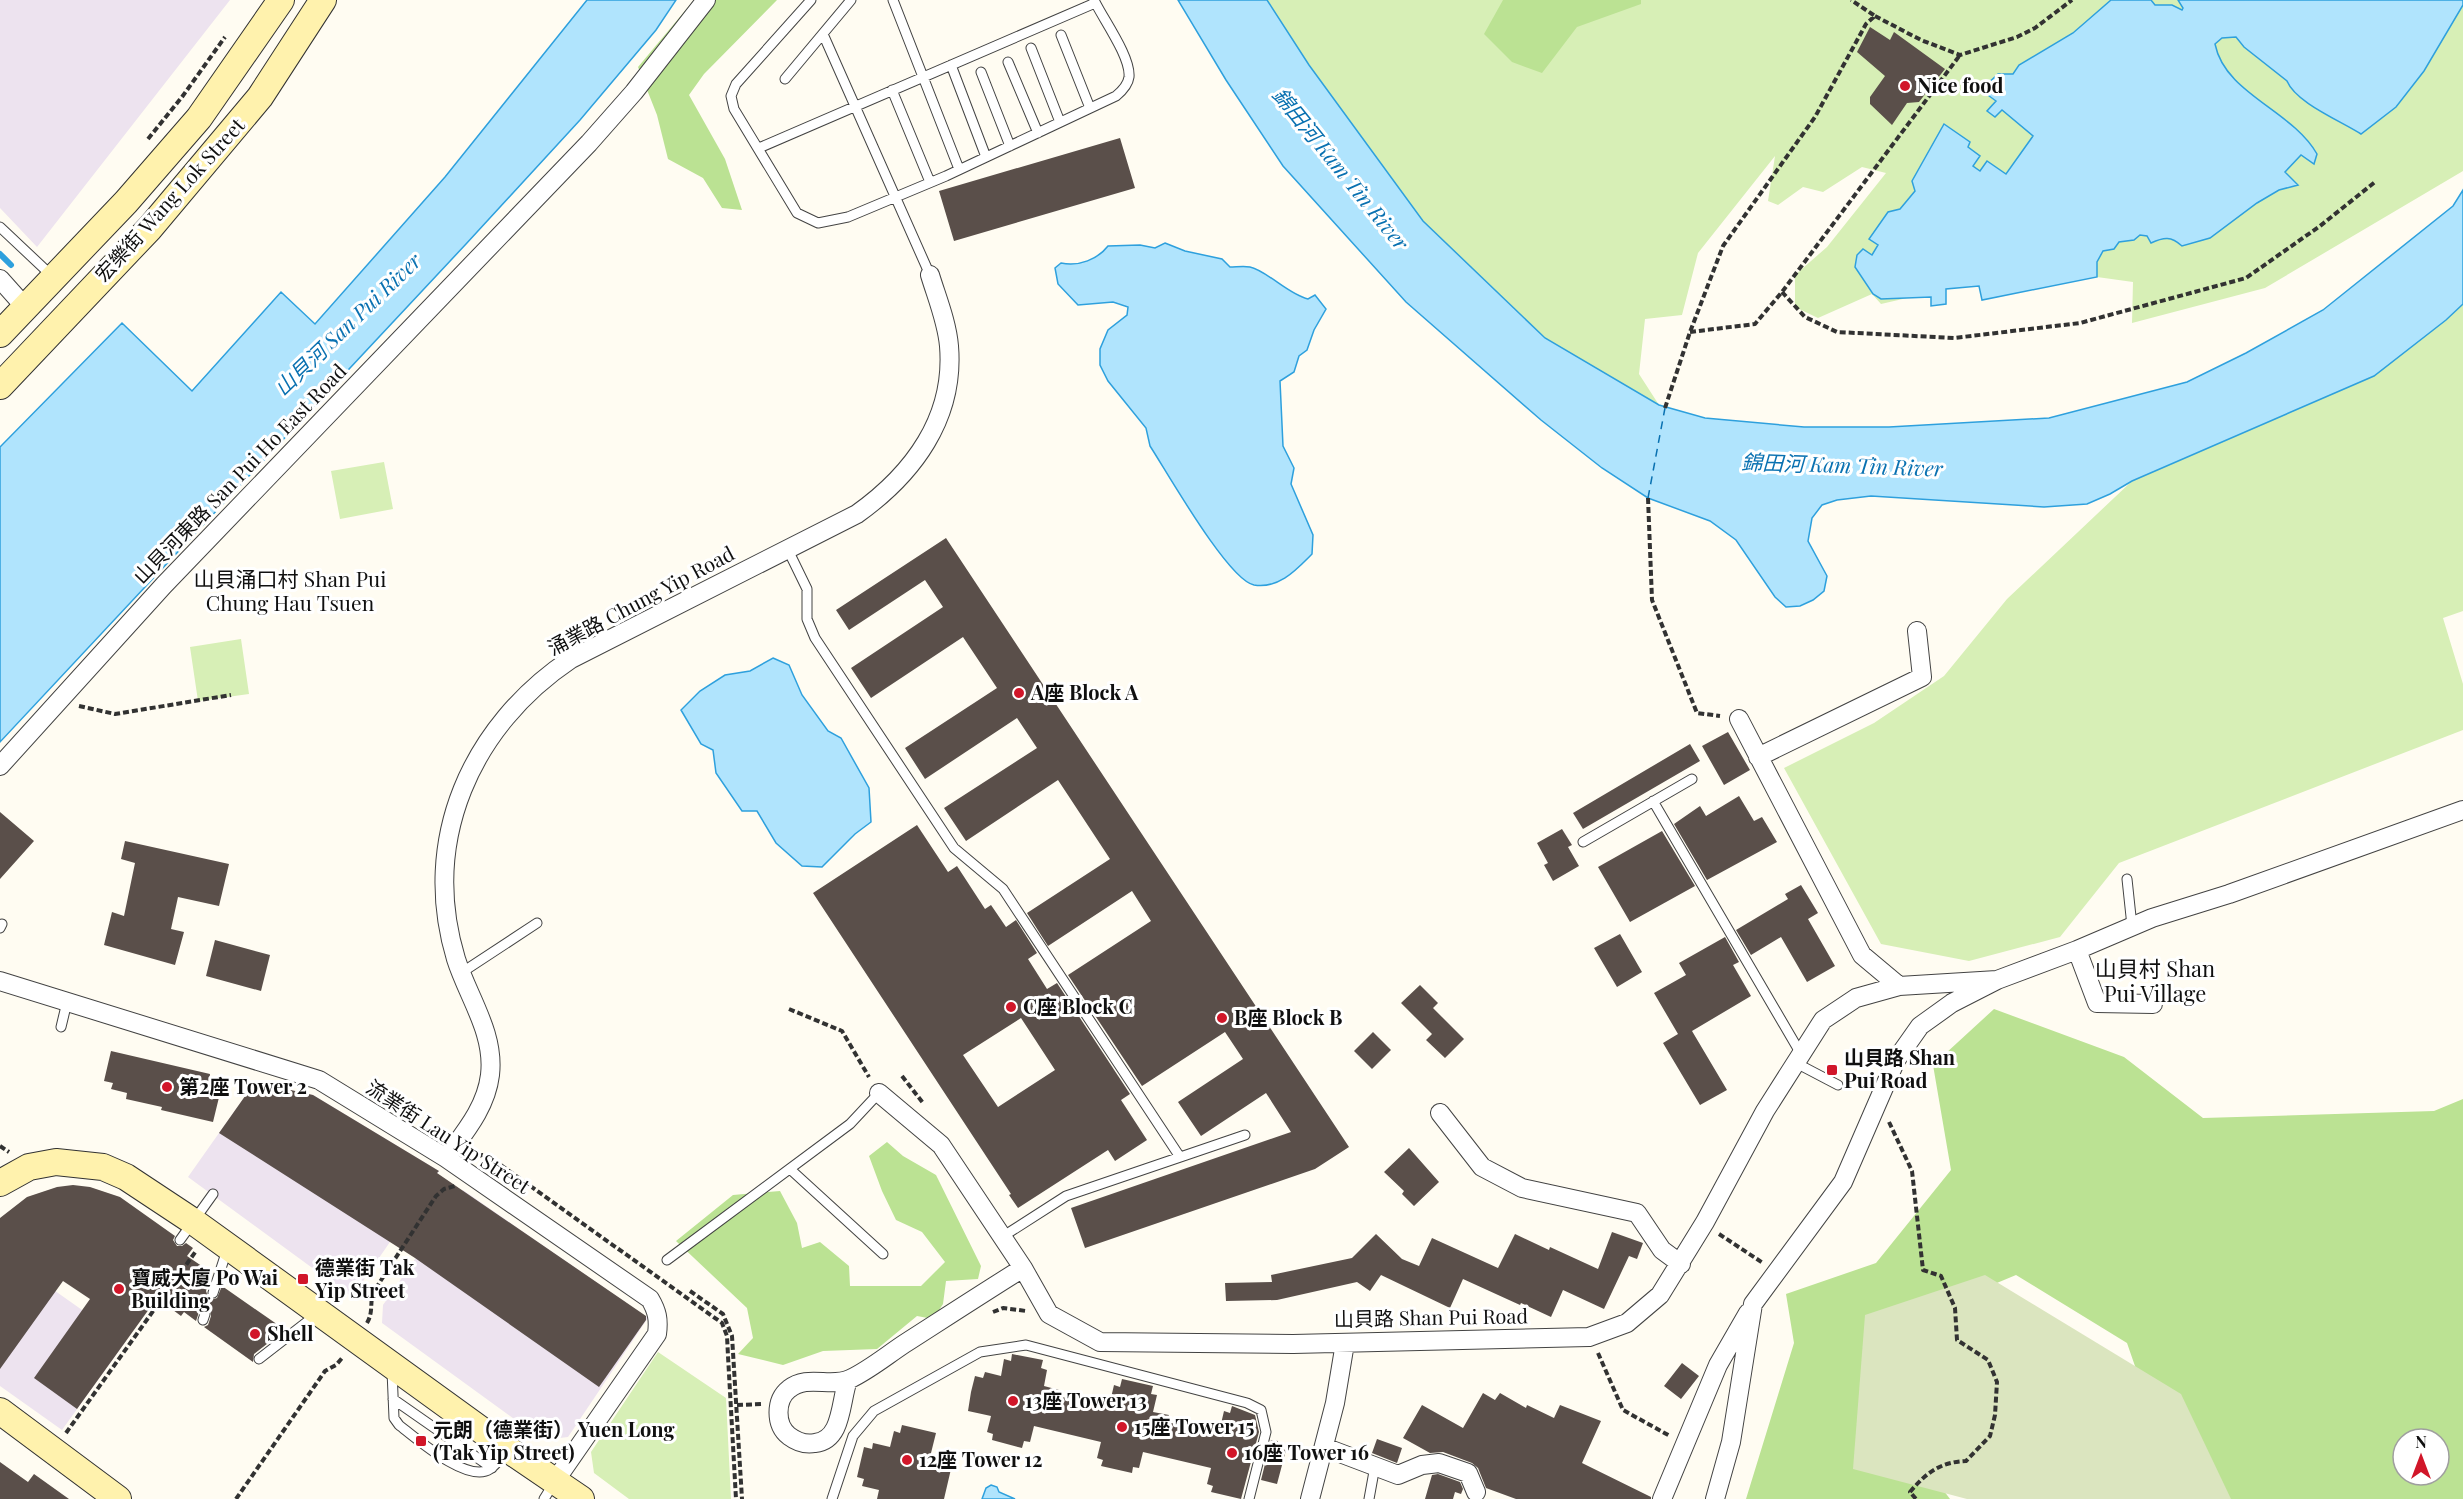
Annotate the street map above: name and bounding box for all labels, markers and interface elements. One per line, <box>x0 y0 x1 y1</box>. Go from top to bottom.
place label: Nice food <box>1917 71 2004 98</box>
marker: Nice food <box>1898 79 1912 93</box>
water label: 錦田河 Kam Tin River <box>1267 81 1416 256</box>
street label: 宏樂街 Wang Lok Street <box>88 111 250 287</box>
water label: 山貝河 San Pui River <box>267 245 427 401</box>
street label: 山貝河東路 San Pui Ho East Road <box>126 357 352 589</box>
water label: 錦田河 Kam Tin River <box>1741 446 1944 482</box>
street label: 涌業路 Chung Yip Road <box>542 539 739 660</box>
district label: 山貝涌口村 Shan Pui Chung Hau Tsuen <box>194 564 386 616</box>
place label: A座 Block A <box>1030 678 1139 705</box>
marker: A座 Block A <box>1012 686 1026 700</box>
district label: 山貝村 Shan Pui Village <box>2095 953 2215 1008</box>
place label: C座 Block C <box>1023 992 1133 1019</box>
marker: C座 Block C <box>1004 1000 1018 1014</box>
place label: B座 Block B <box>1234 1003 1342 1030</box>
marker: B座 Block B <box>1215 1011 1229 1025</box>
place label: 山貝路 Shan Pui Road <box>1844 1043 1956 1093</box>
marker: 山貝路 Shan Pui Road <box>1825 1063 1839 1077</box>
place label: 第2座 Tower 2 <box>179 1072 307 1099</box>
street label: 流業街 Lau Yip Street <box>362 1073 537 1199</box>
marker: 第2座 Tower 2 <box>160 1080 174 1094</box>
place label: 德業街 Tak Yip Street <box>314 1253 415 1303</box>
place label: 寶威大廈 Po Wai Building <box>131 1263 278 1313</box>
marker: 德業街 Tak Yip Street <box>296 1272 310 1286</box>
marker: 寶威大廈 Po Wai Building <box>112 1282 126 1296</box>
street label: 山貝路 Shan Pui Road <box>1334 1301 1529 1332</box>
place label: Shell <box>267 1319 313 1346</box>
marker: Shell <box>248 1327 262 1341</box>
place label: 13座 Tower 13 <box>1025 1386 1147 1413</box>
marker: 13座 Tower 13 <box>1006 1394 1020 1408</box>
place label: 15座 Tower 15 <box>1134 1412 1254 1439</box>
place label: 元朗（德業街） Yuen Long (Tak Yip Street) <box>433 1415 675 1465</box>
marker: 15座 Tower 15 <box>1115 1420 1129 1434</box>
north arrow <box>2391 1427 2451 1487</box>
text: N <box>2415 1431 2427 1452</box>
marker: 元朗（德業街） Yuen Long (Tak Yip Street) <box>414 1434 428 1448</box>
place label: 16座 Tower 16 <box>1244 1438 1369 1465</box>
place label: 12座 Tower 12 <box>919 1445 1042 1472</box>
marker: 16座 Tower 16 <box>1225 1446 1239 1460</box>
marker: 12座 Tower 12 <box>900 1453 914 1467</box>

